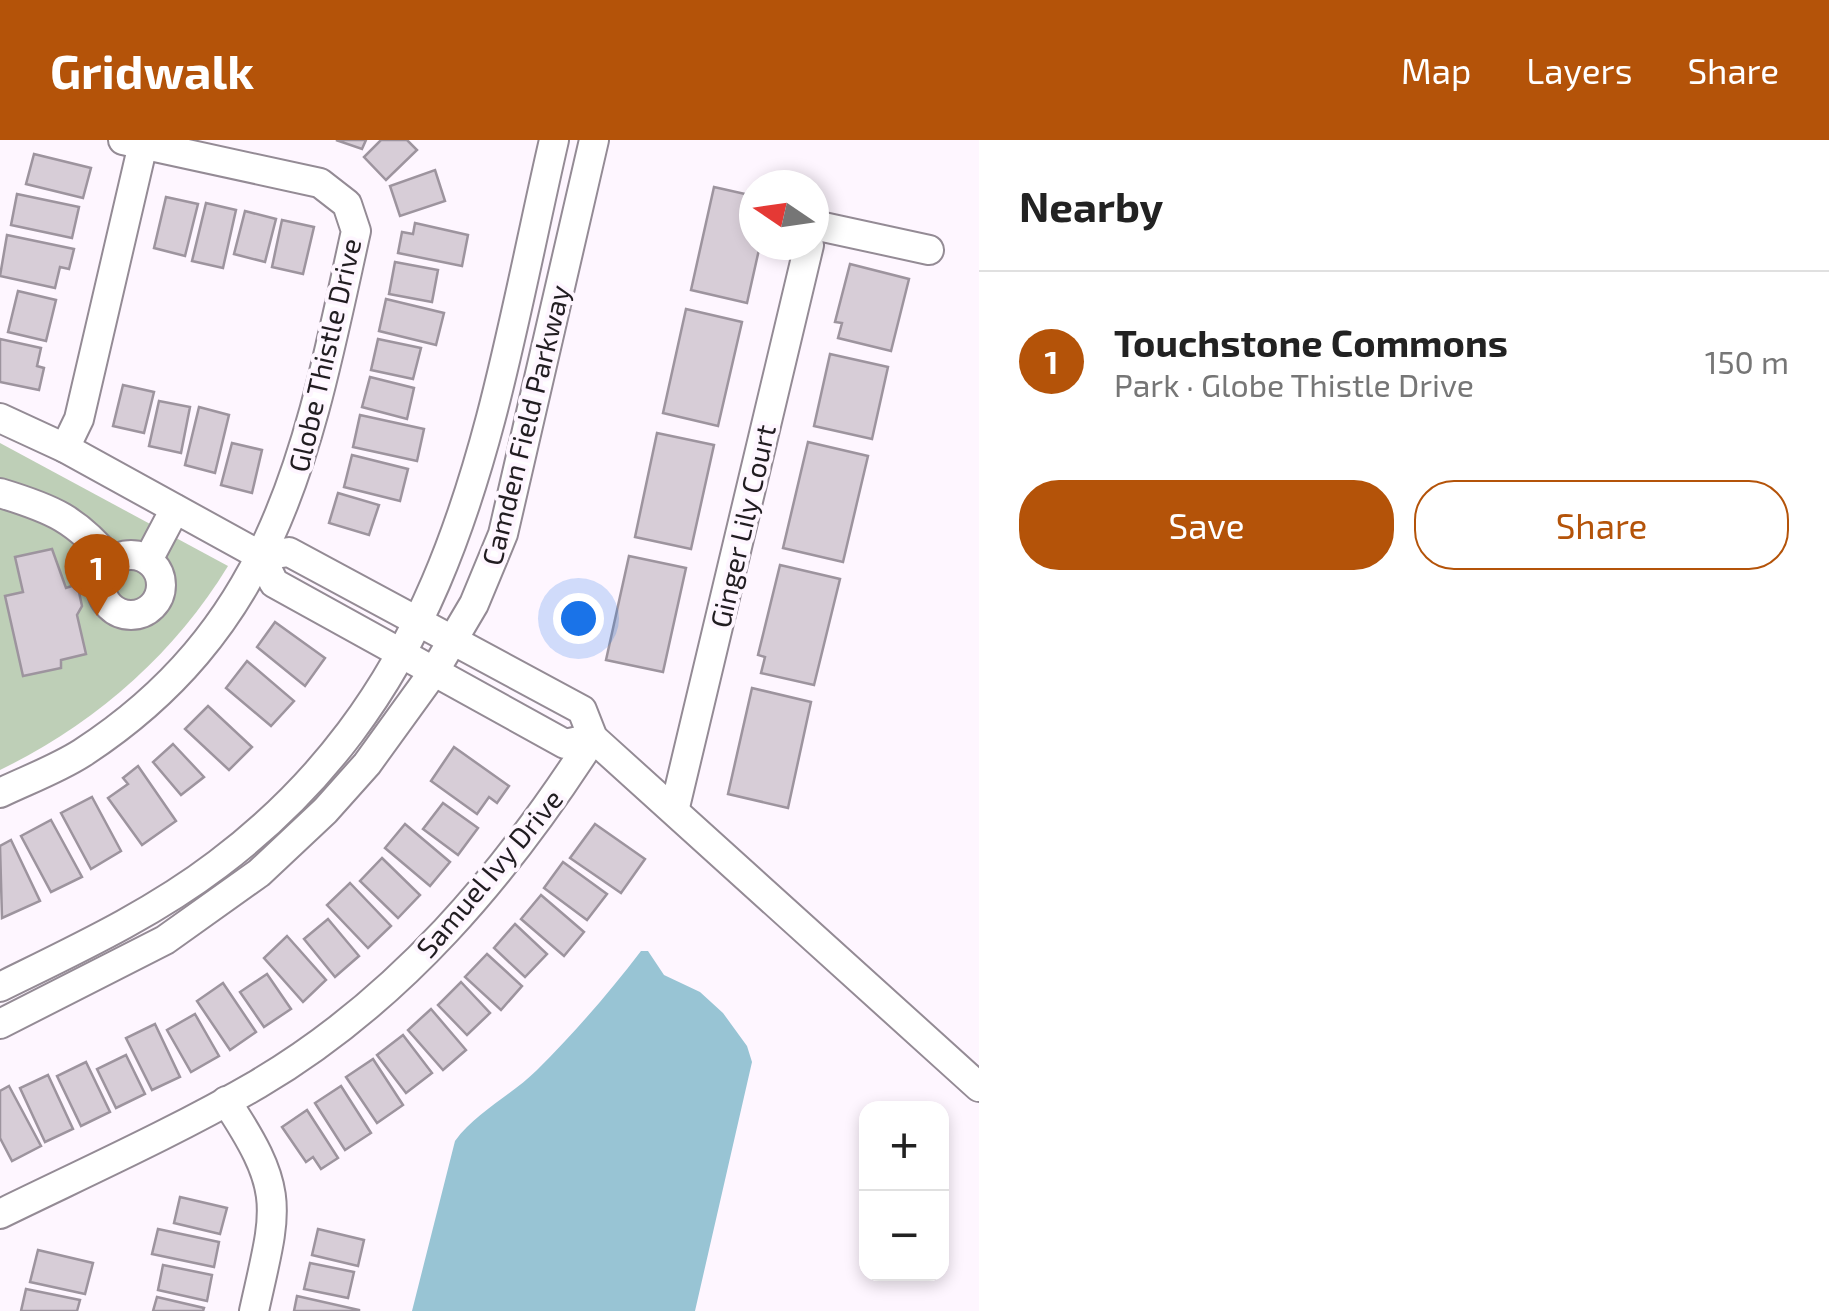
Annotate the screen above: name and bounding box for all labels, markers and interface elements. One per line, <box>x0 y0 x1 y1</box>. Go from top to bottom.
text: Gridwalk <box>50 41 254 99</box>
text: Map <box>1401 49 1471 91</box>
text: Layers <box>1526 49 1632 91</box>
text: Share <box>1687 49 1779 91</box>
north arrow <box>739 170 829 260</box>
text: Nearby <box>1019 180 1163 230</box>
street label: Globe Thistle Drive <box>281 235 367 475</box>
street label: Camden Field Parkway <box>474 281 576 569</box>
text: Touchstone Commons <box>1114 319 1508 365</box>
text: 1 <box>1045 342 1058 380</box>
text: 150 m <box>1705 342 1789 380</box>
text: Park · Globe Thistle Drive <box>1114 365 1474 403</box>
street label: Ginger Lily Court <box>702 421 782 631</box>
button: Save <box>1019 480 1394 570</box>
button: Share <box>1414 480 1789 570</box>
pin: 1 <box>64 534 130 616</box>
your location <box>553 593 604 644</box>
street label: Samuel Ivy Drive <box>409 782 569 964</box>
map controls <box>859 1101 949 1281</box>
button: + <box>859 1101 949 1191</box>
button: − <box>859 1191 949 1281</box>

